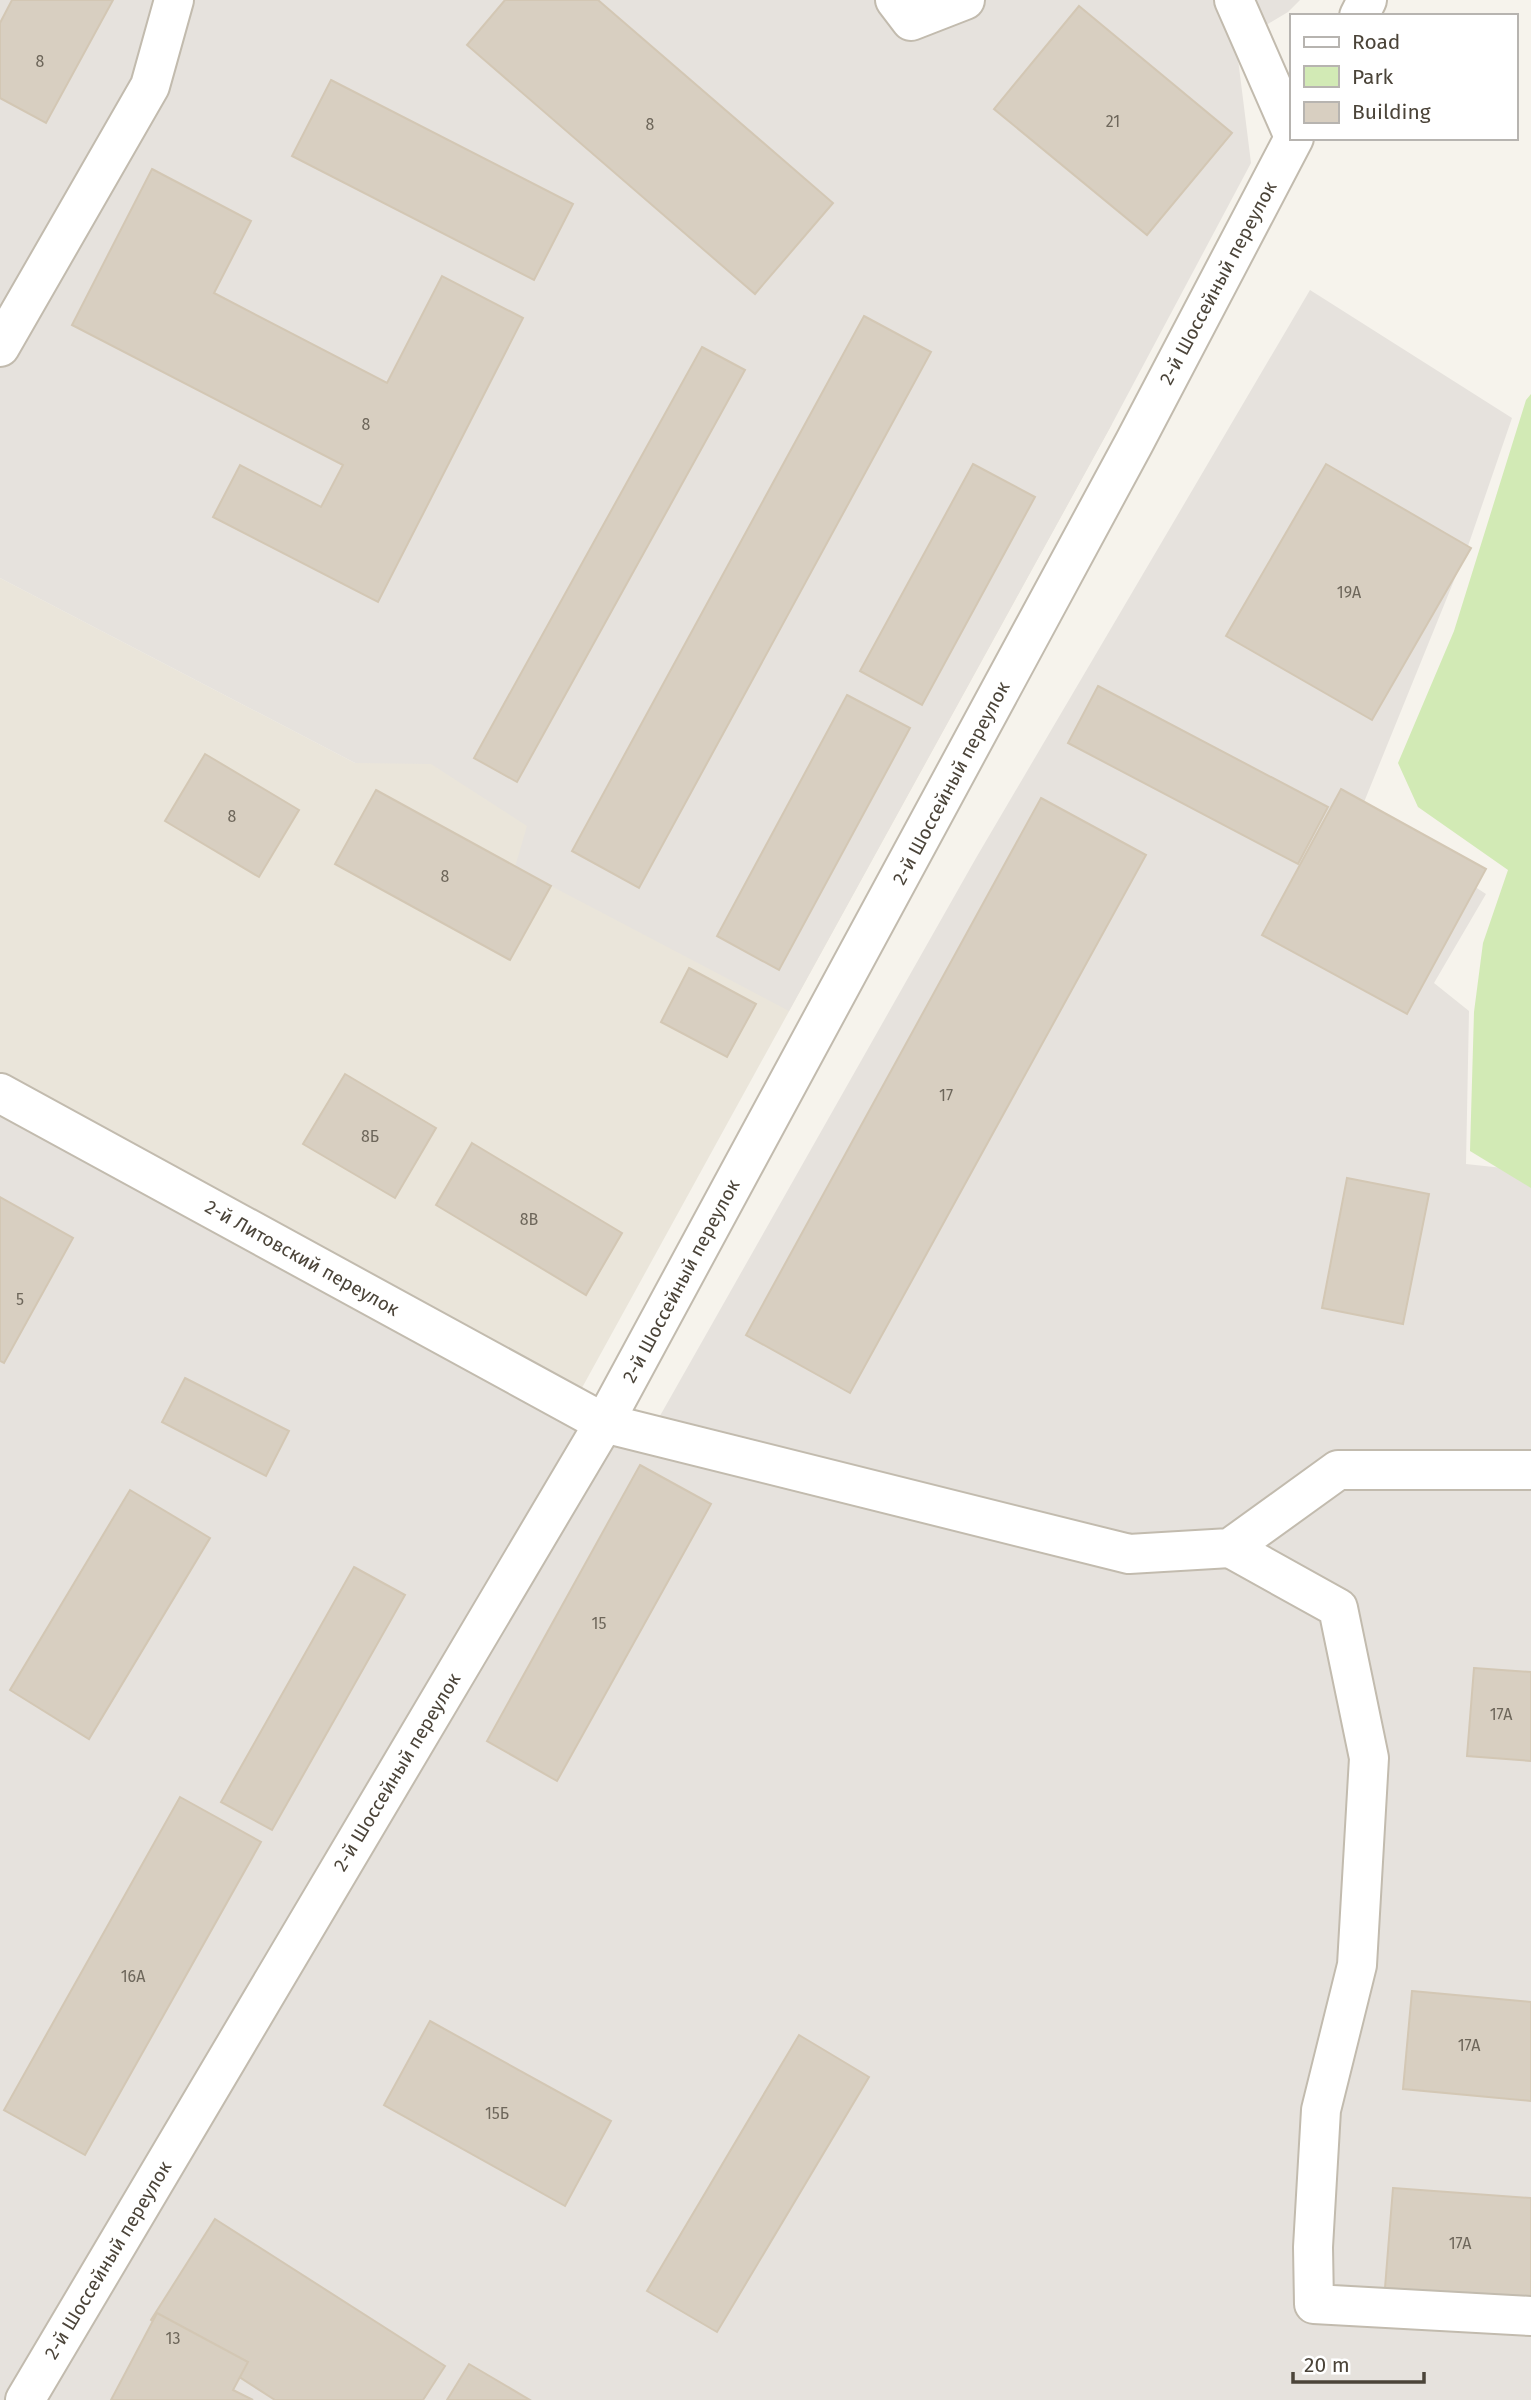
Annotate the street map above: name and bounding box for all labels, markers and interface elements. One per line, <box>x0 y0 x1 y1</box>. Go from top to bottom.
legend <box>1290 14 1517 140</box>
text: Road <box>1352 29 1400 55</box>
house number: 8 <box>36 52 45 71</box>
text: Park <box>1352 64 1394 90</box>
text: Building <box>1352 99 1431 125</box>
house number: 21 <box>1106 112 1120 131</box>
house number: 8 <box>646 115 655 134</box>
street label: 2-й Шоссейный переулок <box>1155 177 1282 389</box>
house number: 8 <box>362 415 371 434</box>
house number: 19А <box>1337 583 1362 602</box>
street label: 2-й Шоссейный переулок <box>888 677 1015 889</box>
house number: 8 <box>228 807 237 826</box>
house number: 8 <box>441 867 450 886</box>
house number: 17 <box>939 1086 953 1105</box>
house number: 8Б <box>361 1127 379 1146</box>
street label: 2-й Шоссейный переулок <box>618 1175 745 1387</box>
street label: 2-й Литовский переулок <box>201 1195 403 1321</box>
house number: 8В <box>520 1210 539 1229</box>
house number: 5 <box>16 1290 24 1309</box>
house number: 15 <box>592 1614 606 1633</box>
street label: 2-й Шоссейный переулок <box>329 1669 465 1875</box>
house number: 17А <box>1490 1705 1513 1724</box>
house number: 16А <box>121 1967 146 1986</box>
house number: 17А <box>1458 2036 1481 2055</box>
house number: 15Б <box>485 2104 509 2123</box>
street label: 2-й Шоссейный переулок <box>40 2157 176 2363</box>
house number: 17А <box>1449 2234 1472 2253</box>
house number: 13 <box>166 2329 180 2348</box>
scale bar <box>1293 2340 1424 2384</box>
text: 20 m <box>1304 2352 1350 2378</box>

